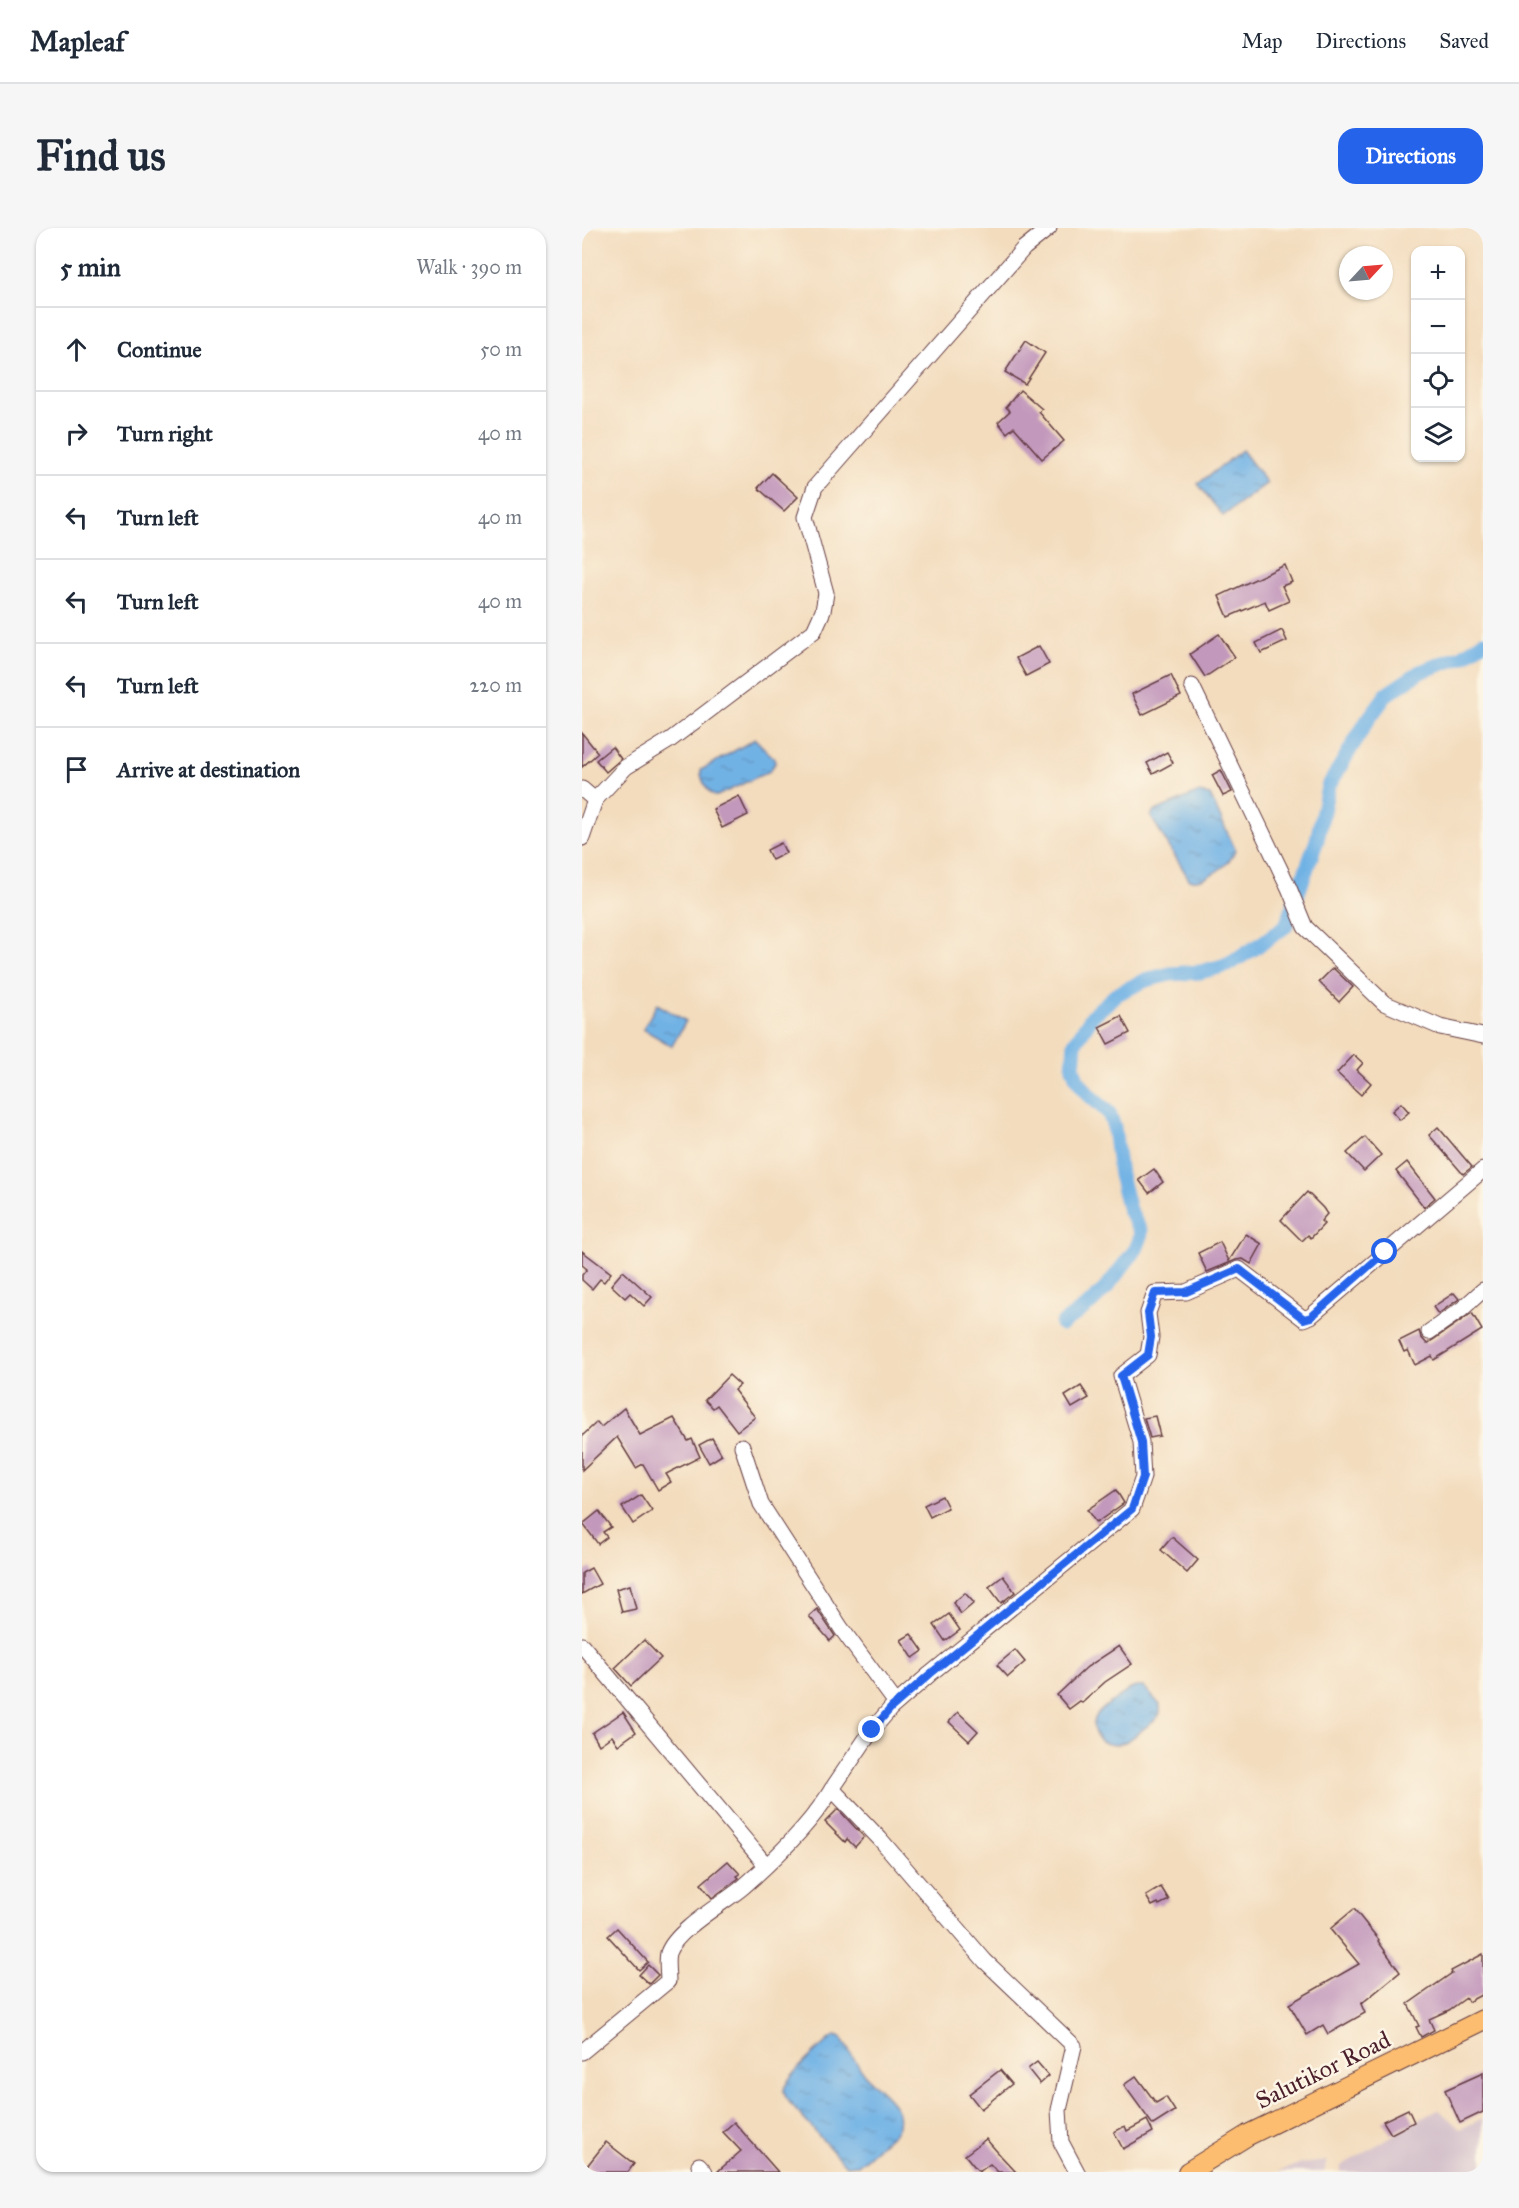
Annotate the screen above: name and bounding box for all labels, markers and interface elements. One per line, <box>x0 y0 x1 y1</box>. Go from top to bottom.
text: Mapleaf <box>30 24 125 59</box>
text: Map <box>1242 28 1283 54</box>
text: Directions <box>1316 28 1406 54</box>
text: Saved <box>1439 28 1489 54</box>
button: Directions <box>1338 128 1483 184</box>
text: Find us <box>36 130 166 182</box>
north arrow <box>1339 246 1393 300</box>
map controls <box>1411 246 1465 462</box>
button: + <box>1411 246 1465 300</box>
text: 5 min <box>60 251 121 283</box>
text: Walk · 390 m <box>416 255 522 279</box>
button: − <box>1411 300 1465 354</box>
icon: ahead <box>60 333 93 366</box>
text: Continue <box>117 336 202 363</box>
text: 50 m <box>480 337 522 361</box>
button: locate <box>1411 354 1465 408</box>
button: layers <box>1411 408 1465 462</box>
icon: right <box>60 417 93 450</box>
text: Turn right <box>117 420 213 447</box>
text: 40 m <box>478 421 522 445</box>
icon: left <box>60 501 93 534</box>
text: Turn left <box>117 504 199 531</box>
text: 40 m <box>478 505 522 529</box>
icon: left <box>60 585 93 618</box>
text: Turn left <box>117 588 199 615</box>
text: 40 m <box>478 589 522 613</box>
icon: left <box>60 669 93 702</box>
text: Turn left <box>117 672 199 699</box>
text: 220 m <box>470 673 522 697</box>
icon: arrive <box>60 753 93 786</box>
text: Arrive at destination <box>117 756 300 783</box>
route start <box>1371 1238 1397 1264</box>
route end <box>858 1716 884 1742</box>
street label: Salutikor Road <box>1251 2024 1395 2116</box>

